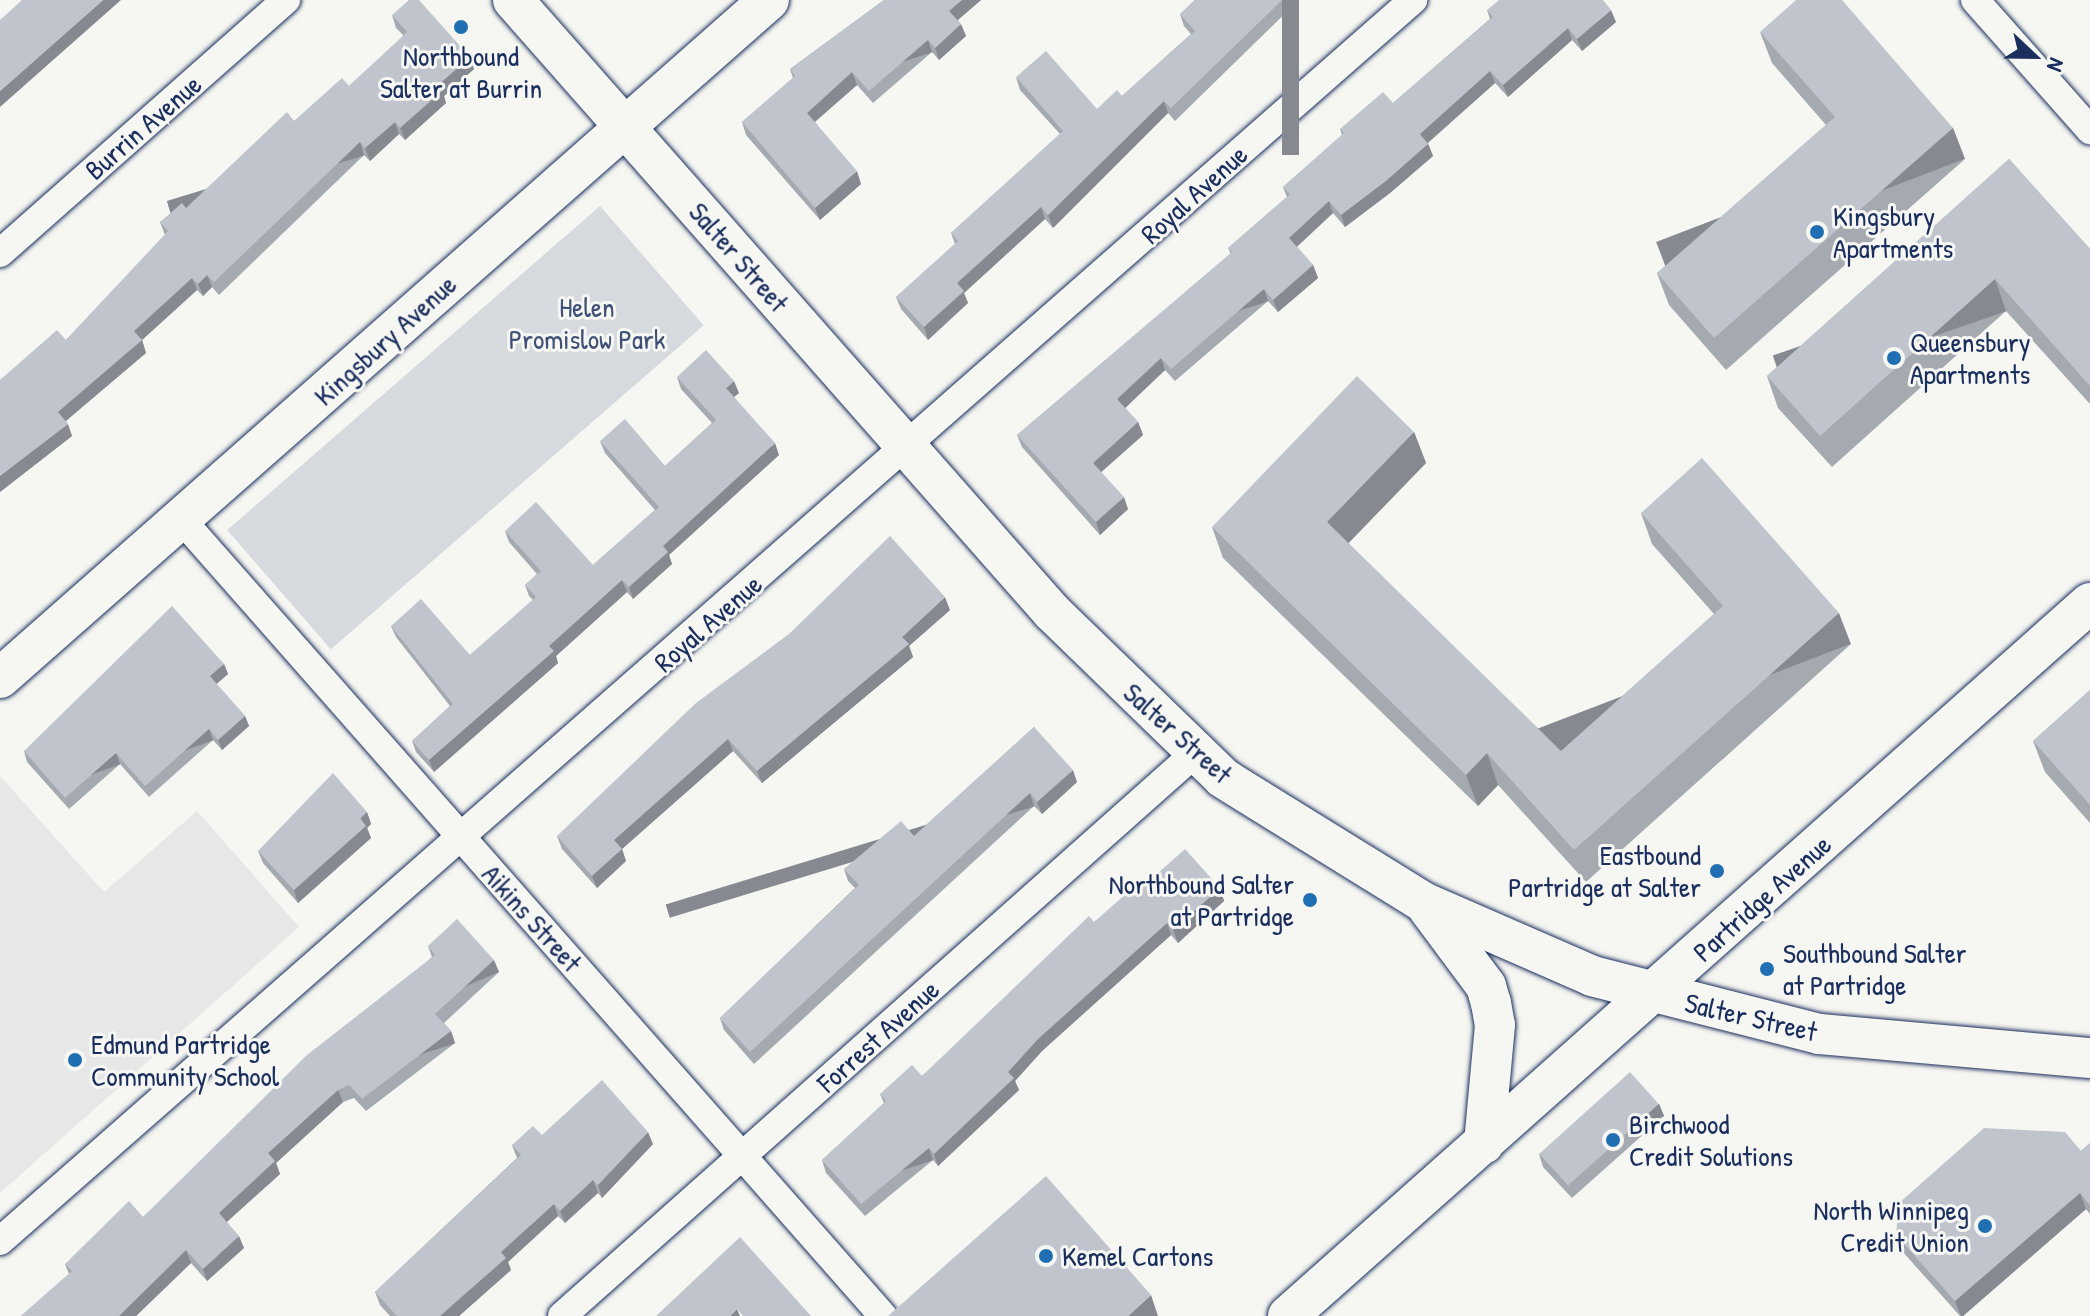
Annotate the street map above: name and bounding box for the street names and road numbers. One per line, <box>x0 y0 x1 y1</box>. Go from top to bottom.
street label: Burrin Avenue <box>78 67 208 187</box>
street label: Royal Avenue <box>1134 137 1254 251</box>
street label: Salter Street <box>682 195 796 319</box>
street label: Kingsbury Avenue <box>307 267 463 413</box>
street label: Royal Avenue <box>647 567 769 679</box>
street label: Salter Street <box>1117 676 1239 790</box>
street label: Partridge Avenue <box>1686 827 1838 969</box>
street label: Aikins Street <box>475 857 589 979</box>
street label: Forrest Avenue <box>810 973 946 1099</box>
street label: Salter Street <box>1682 986 1820 1048</box>

